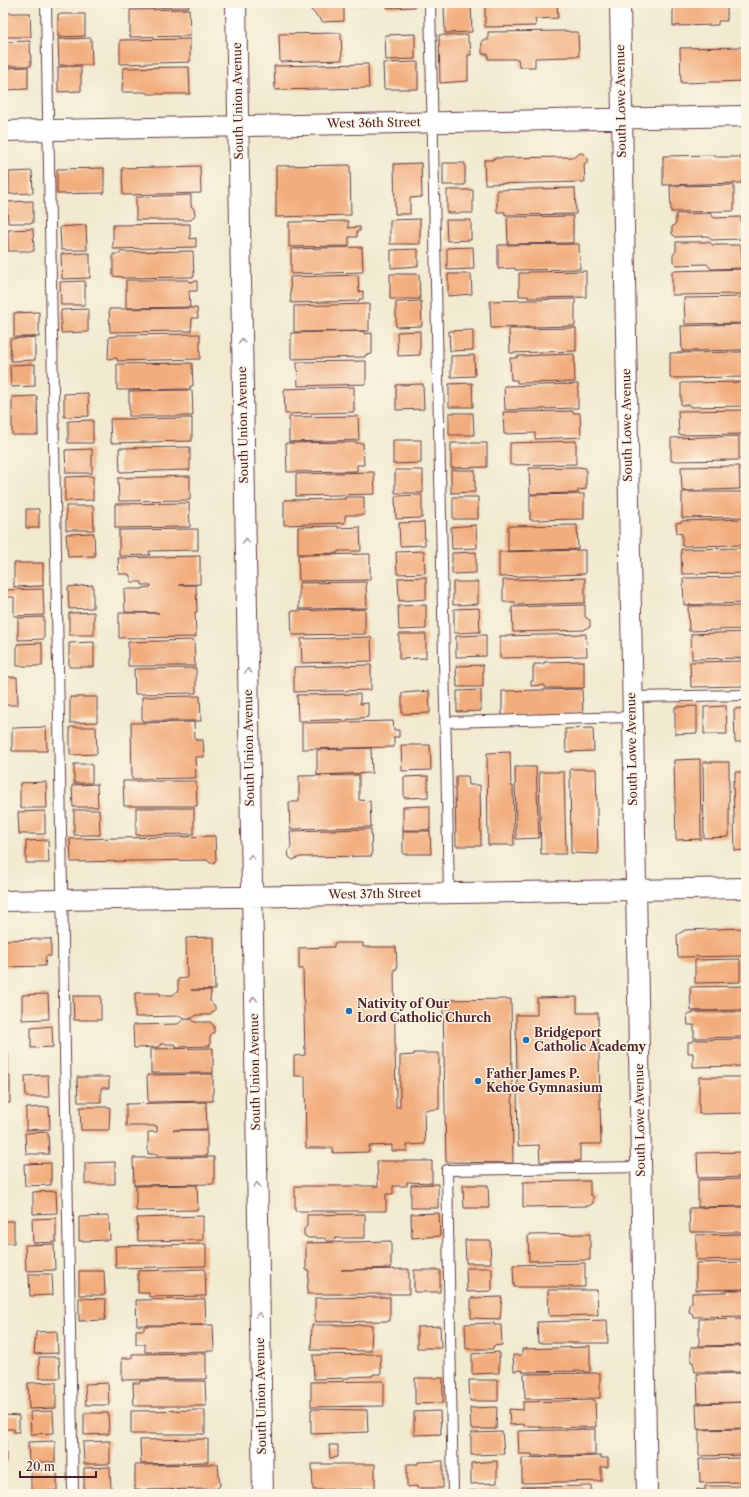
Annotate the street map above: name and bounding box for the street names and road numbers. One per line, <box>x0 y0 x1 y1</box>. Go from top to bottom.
street label: South Union Avenue <box>229 42 246 160</box>
street label: South Lowe Avenue <box>612 44 629 158</box>
street label: West 36th Street <box>326 114 422 131</box>
street label: South Union Avenue <box>234 366 251 484</box>
street label: South Lowe Avenue <box>618 368 635 482</box>
street label: South Union Avenue <box>240 689 257 807</box>
street label: South Lowe Avenue <box>623 692 640 806</box>
street label: West 37th Street <box>327 885 422 902</box>
street label: South Union Avenue <box>246 1013 263 1131</box>
street label: South Lowe Avenue <box>631 1063 648 1177</box>
street label: South Union Avenue <box>252 1337 269 1455</box>

